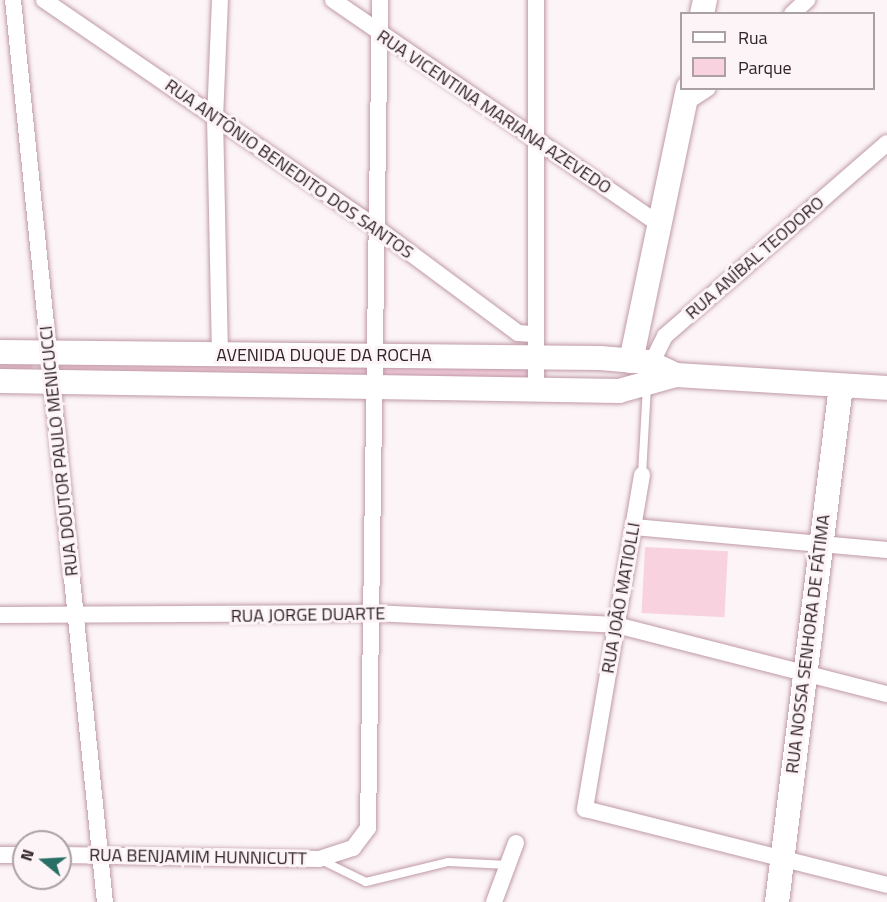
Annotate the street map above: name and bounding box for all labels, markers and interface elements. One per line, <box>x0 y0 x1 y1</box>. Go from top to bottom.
legend <box>680 12 875 90</box>
text: Rua <box>738 24 768 51</box>
street label: RUA VICENTINA MARIANA AZEVEDO <box>373 25 615 199</box>
text: Parque <box>738 54 792 81</box>
street label: RUA ANTÔNIO BENEDITO DOS SANTOS <box>161 75 417 263</box>
street label: RUA ANÍBAL TEODORO <box>681 192 829 324</box>
street label: RUA DOUTOR PAULO MENICUCCI <box>35 325 83 577</box>
street label: AVENIDA DUQUE DA ROCHA <box>216 344 432 366</box>
street label: RUA NOSSA SENHORA DE FÁTIMA <box>781 513 835 775</box>
street label: RUA JOÃO MATIOLLI <box>597 521 645 675</box>
street label: RUA JORGE DUARTE <box>231 603 385 627</box>
north arrow <box>12 830 72 890</box>
street label: RUA BENJAMIM HUNNICUTT <box>89 844 307 870</box>
text: N <box>14 846 40 864</box>

